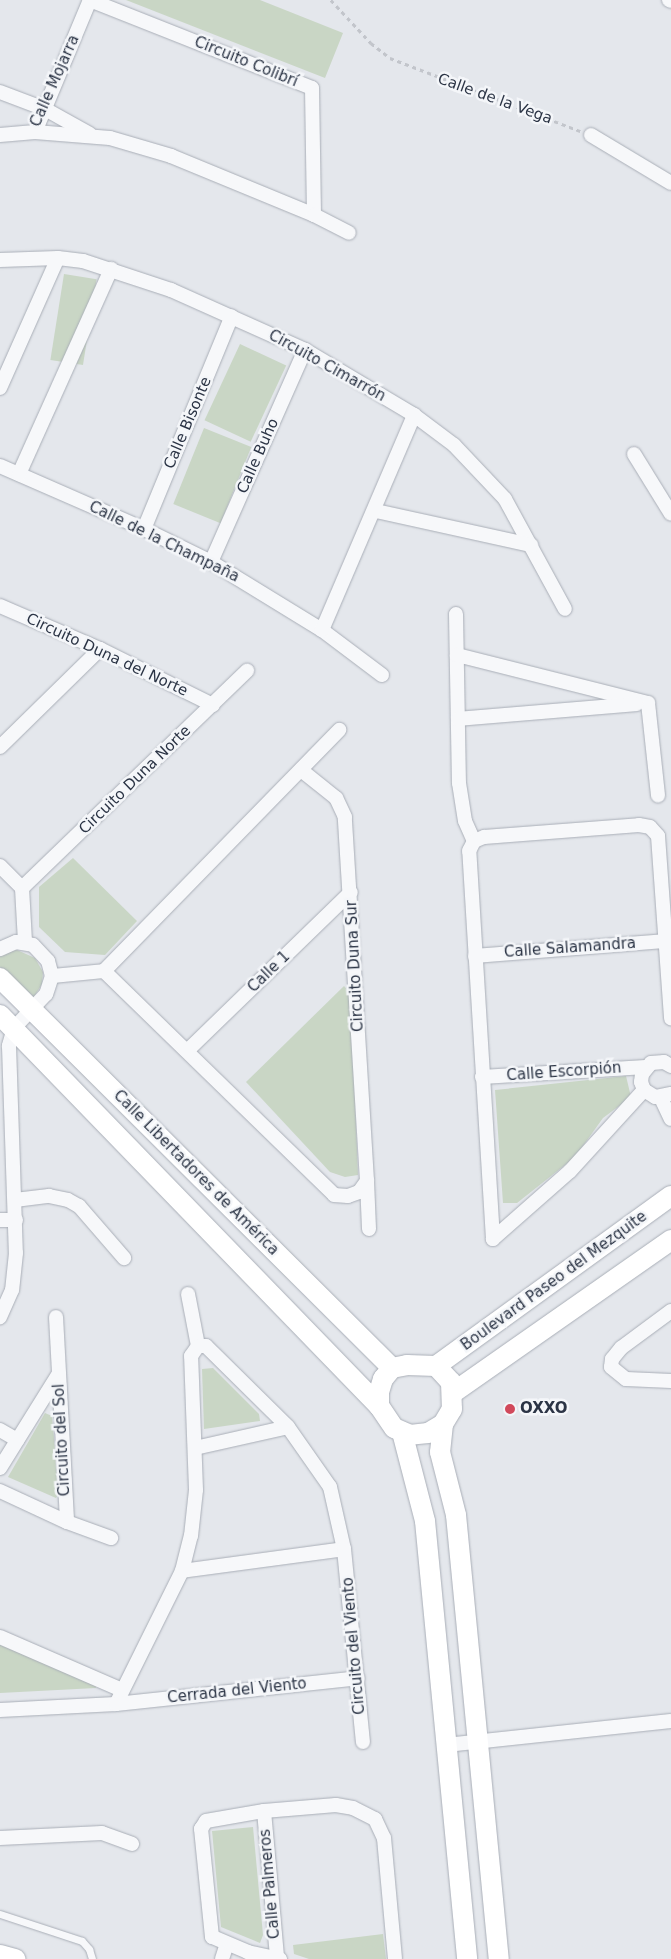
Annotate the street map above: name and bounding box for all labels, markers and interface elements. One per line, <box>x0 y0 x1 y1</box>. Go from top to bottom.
street label: Calle Mojarra <box>27 32 83 130</box>
street label: Circuito Colibrí <box>192 33 300 91</box>
street label: Calle de la Vega <box>435 70 555 128</box>
street label: Circuito Cimarrón <box>265 326 389 406</box>
street label: Calle Bisonte <box>161 374 215 472</box>
street label: Calle Buho <box>233 416 283 496</box>
street label: Calle de la Champaña <box>86 498 242 586</box>
street label: Circuito Duna del Norte <box>23 610 191 700</box>
street label: Circuito Duna Norte <box>75 722 195 838</box>
street label: Circuito Duna Sur <box>343 900 367 1032</box>
street label: Calle Salamandra <box>503 934 637 962</box>
street label: Calle 1 <box>244 948 294 996</box>
street label: Calle Escorpión <box>506 1059 622 1085</box>
street label: Calle Libertadores de América <box>110 1087 282 1259</box>
street label: Boulevard Paseo del Mezquite <box>458 1208 650 1354</box>
street label: Circuito del Sol <box>50 1383 74 1497</box>
place label: OXXO <box>520 1400 568 1418</box>
marker: OXXO <box>504 1403 516 1415</box>
street label: Circuito del Viento <box>339 1577 369 1715</box>
street label: Cerrada del Viento <box>166 1675 308 1707</box>
street label: Calle Palmeros <box>256 1828 284 1940</box>

